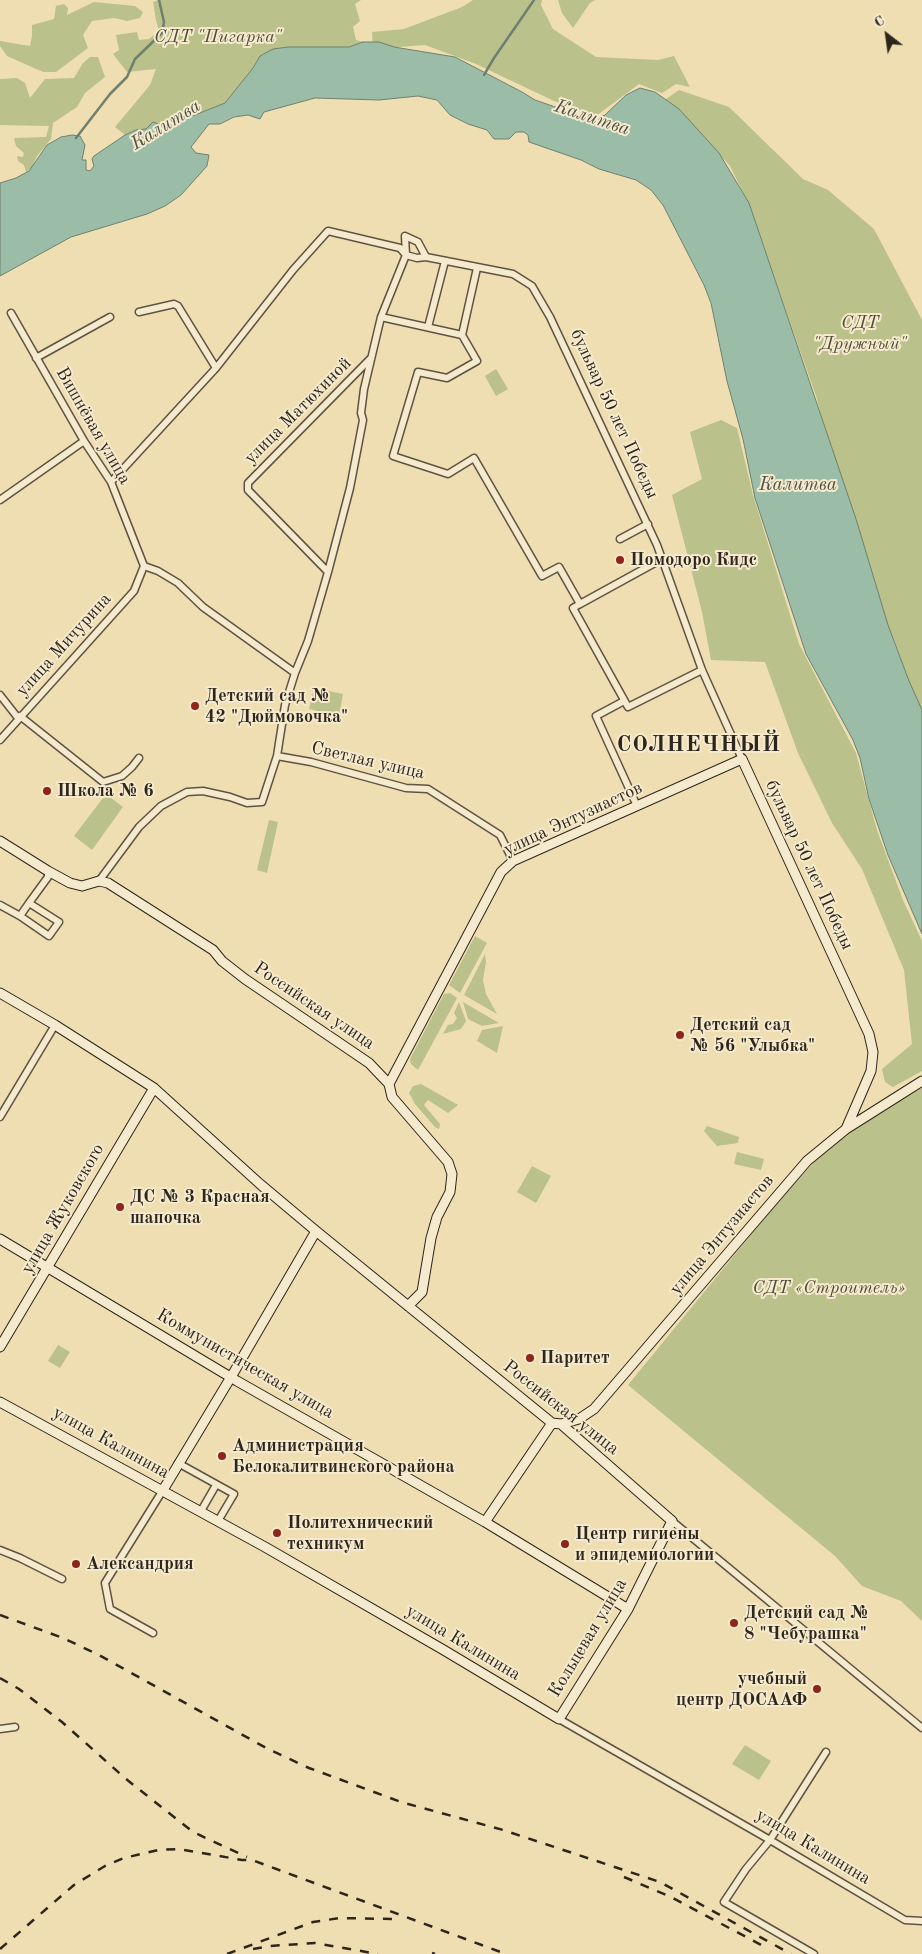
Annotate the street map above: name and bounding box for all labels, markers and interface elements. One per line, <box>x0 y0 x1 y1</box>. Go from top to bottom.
north arrow <box>862 10 912 60</box>
text: С <box>872 14 887 30</box>
park label: СДТ "Пигарка" <box>154 26 282 48</box>
water label: Калитва <box>127 95 205 155</box>
water label: Калитва <box>551 95 633 141</box>
park label: СДТ "Дружный" <box>813 312 907 354</box>
street label: бульвар 50 лет Победы <box>565 326 663 502</box>
street label: улица Матюхиной <box>240 353 356 469</box>
street label: Вишнёвая улица <box>51 363 135 489</box>
water label: Калитва <box>759 474 837 496</box>
place label: Помодоро Кидс <box>630 549 757 571</box>
marker: Помодоро Кидс <box>614 554 626 566</box>
street label: улица Мичурина <box>12 589 116 701</box>
place label: Детский сад № 42 "Дюймовочка" <box>205 685 348 728</box>
marker: Детский сад № 42 "Дюймовочка" <box>189 700 201 712</box>
district label: СОЛНЕЧНЫЙ <box>616 732 782 758</box>
street label: Светлая улица <box>309 737 427 785</box>
street label: улица Энтузиастов <box>500 777 646 861</box>
street label: бульвар 50 лет Победы <box>760 777 858 953</box>
place label: Школа № 6 <box>57 780 154 802</box>
marker: Школа № 6 <box>41 785 53 797</box>
street label: Российская улица <box>249 957 379 1055</box>
place label: Детский сад № 56 "Улыбка" <box>690 1014 815 1056</box>
marker: Детский сад № 56 "Улыбка" <box>674 1029 686 1041</box>
street label: улица Жуковского <box>17 1140 109 1278</box>
street label: улица Энтузиастов <box>665 1170 779 1300</box>
place label: ДС № 3 Красная шапочка <box>130 1186 270 1228</box>
marker: ДС № 3 Красная шапочка <box>114 1201 126 1213</box>
park label: СДТ «Строитель» <box>752 1277 906 1299</box>
street label: Коммунистическая улица <box>152 1304 338 1424</box>
place label: Паритет <box>540 1347 610 1369</box>
marker: Паритет <box>524 1352 536 1364</box>
street label: Российская улица <box>499 1356 623 1460</box>
street label: улица Калинина <box>49 1402 173 1484</box>
place label: Администрация Белокалитвинского района <box>232 1435 455 1478</box>
marker: Администрация Белокалитвинского района <box>216 1450 228 1462</box>
place label: Политехнический техникум <box>287 1512 433 1555</box>
place label: Центр гигиены и эпидемиологии <box>575 1523 714 1566</box>
marker: Политехнический техникум <box>271 1527 283 1539</box>
marker: Центр гигиены и эпидемиологии <box>559 1538 571 1550</box>
place label: Александрия <box>86 1553 194 1575</box>
marker: Александрия <box>70 1558 82 1570</box>
street label: Кольцевая улица <box>544 1575 632 1701</box>
street label: улица Калинина <box>402 1600 524 1686</box>
place label: Детский сад № 8 "Чебурашка" <box>744 1602 869 1645</box>
marker: Детский сад № 8 "Чебурашка" <box>728 1617 740 1629</box>
place label: учебный центр ДОСААФ <box>676 1668 807 1710</box>
marker: учебный центр ДОСААФ <box>811 1683 823 1695</box>
street label: улица Калинина <box>752 1804 874 1890</box>

